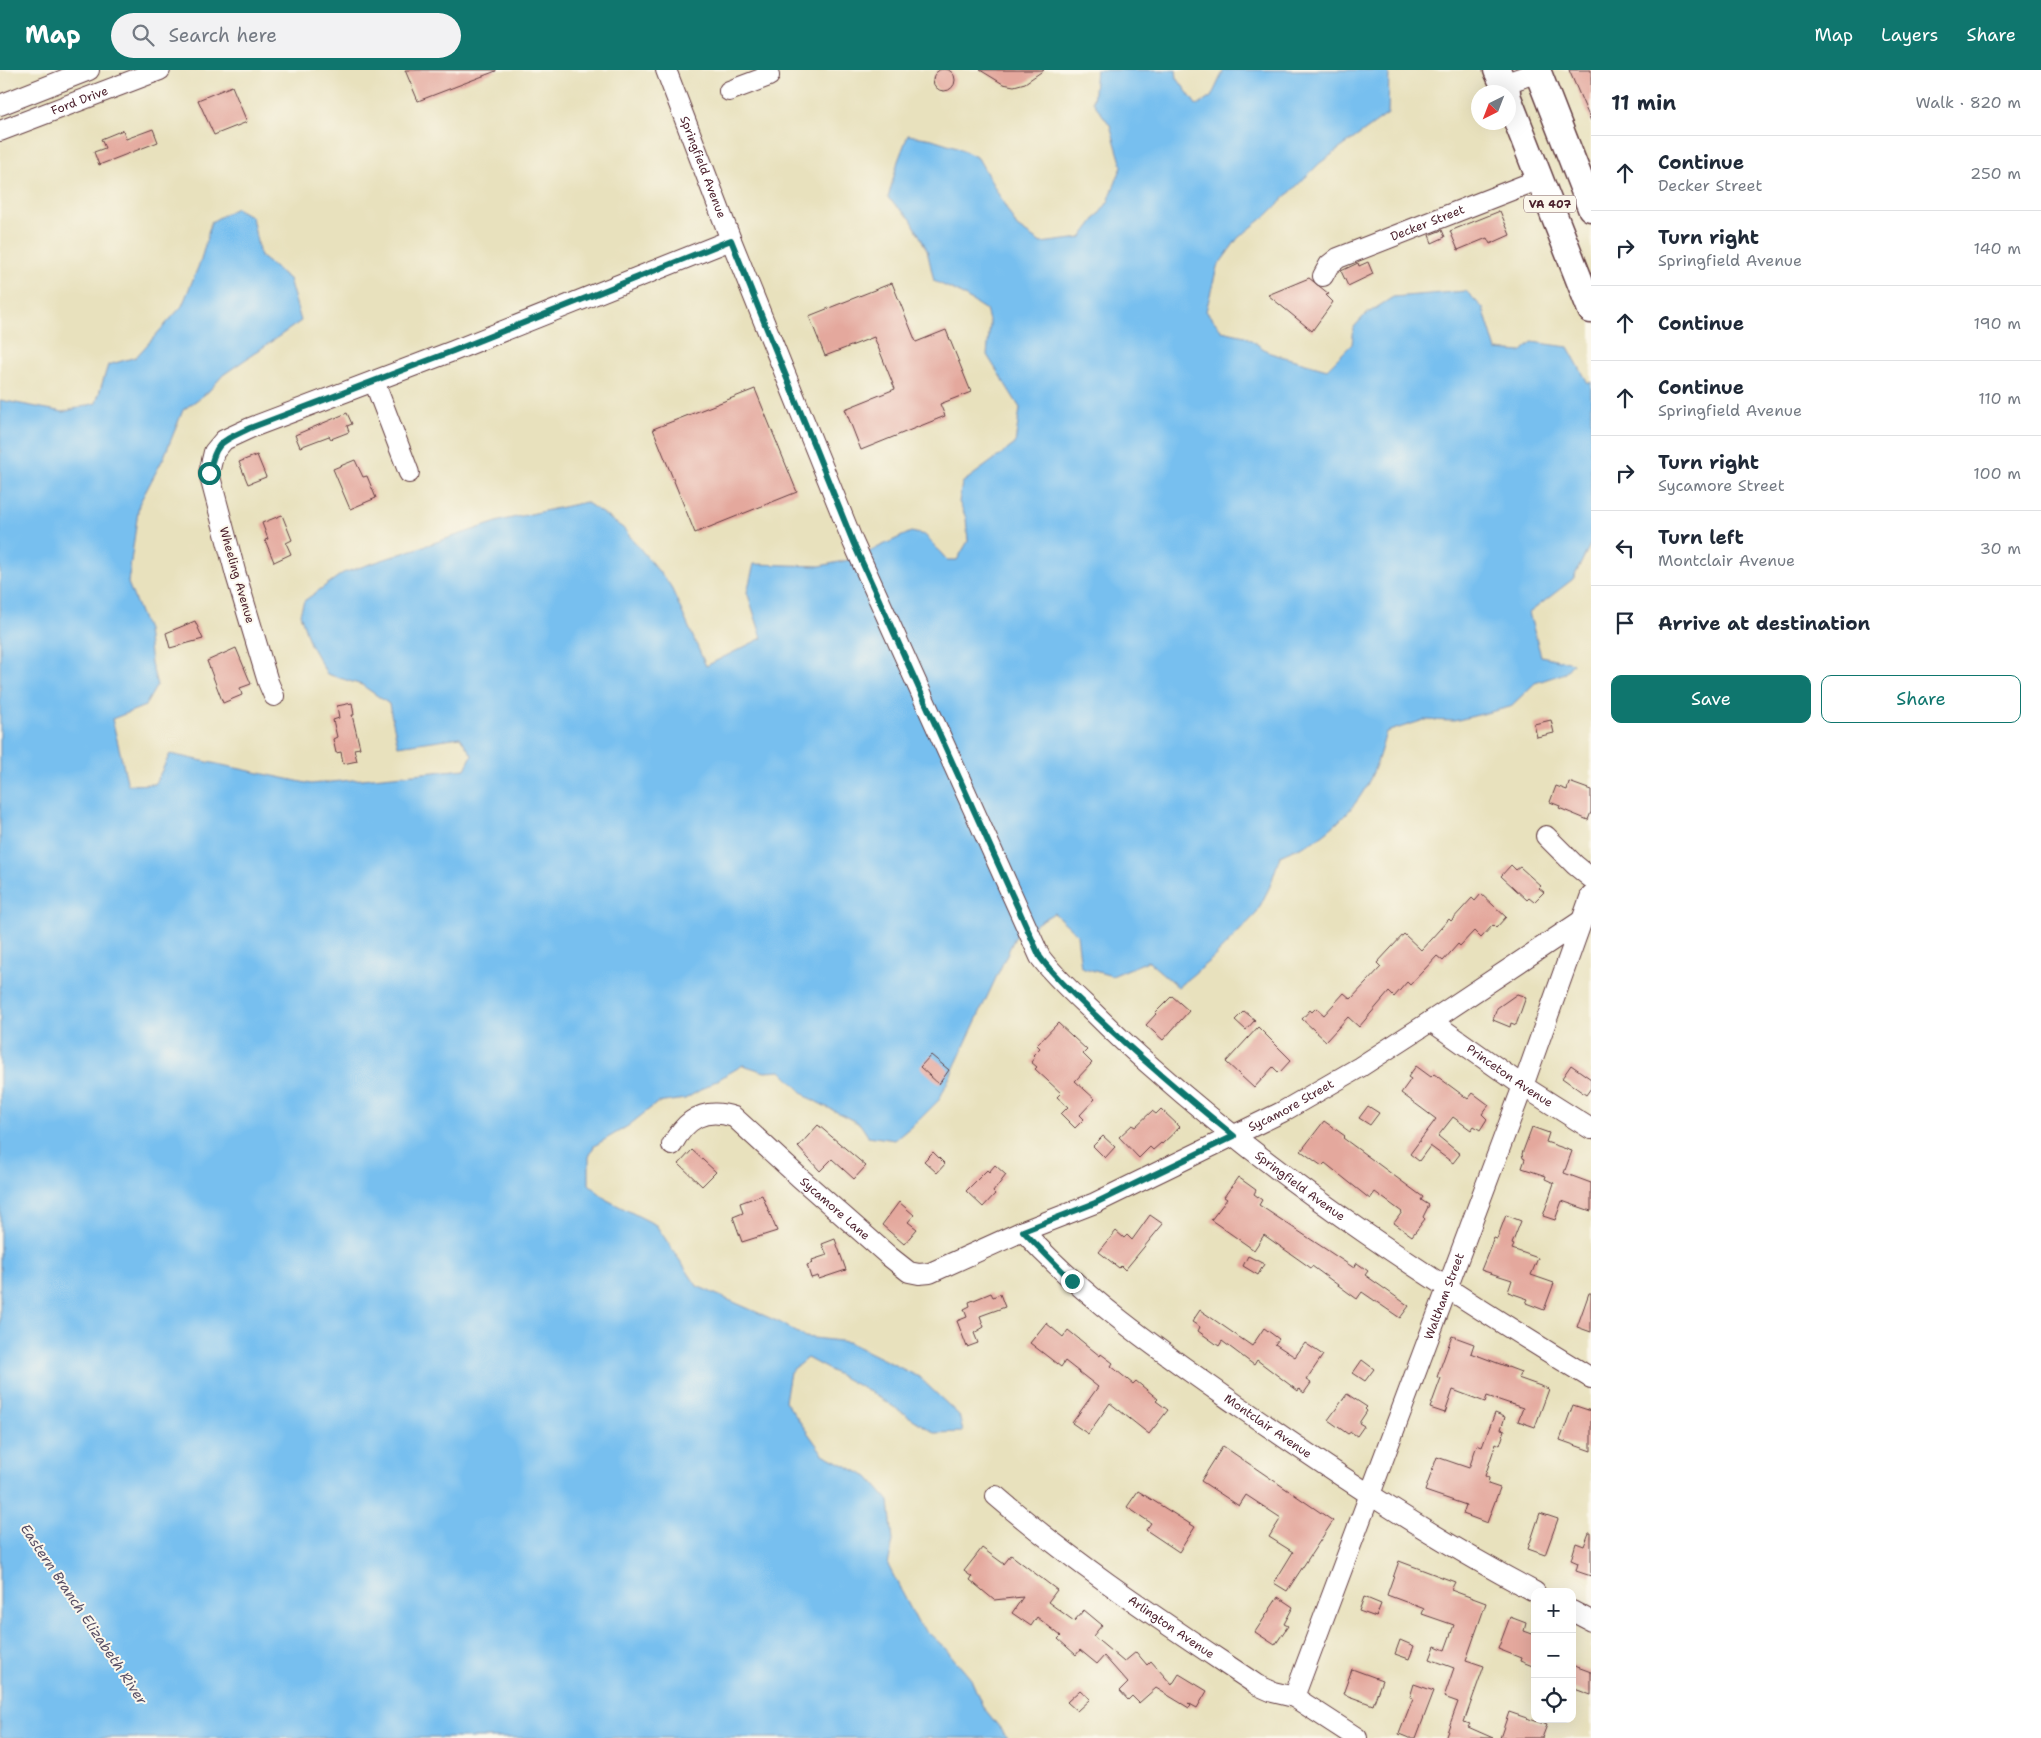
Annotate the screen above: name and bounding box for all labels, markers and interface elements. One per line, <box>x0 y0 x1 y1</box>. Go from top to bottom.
search box <box>111 13 461 58</box>
text: Map <box>25 19 81 51</box>
icon: search <box>129 21 157 49</box>
text: Search here <box>169 23 277 48</box>
text: Map <box>1815 23 1853 47</box>
text: Layers <box>1881 23 1938 47</box>
text: Share <box>1966 23 2016 47</box>
street label: Ford Drive <box>49 83 110 119</box>
north arrow <box>1471 85 1516 130</box>
text: 11 min <box>1611 89 1676 117</box>
text: Walk · 820 m <box>1916 92 2021 113</box>
street label: Springfield Avenue <box>676 114 730 221</box>
text: Continue <box>1658 150 1744 175</box>
icon: ahead <box>1611 159 1639 187</box>
text: 250 m <box>1970 163 2021 184</box>
text: Decker Street <box>1658 175 1762 196</box>
road number: VA 407 <box>1524 196 1576 212</box>
street label: Decker Street <box>1388 201 1467 245</box>
text: Turn right <box>1658 225 1759 250</box>
icon: right <box>1611 234 1639 262</box>
text: 140 m <box>1974 238 2021 259</box>
text: Springfield Avenue <box>1658 250 1802 271</box>
icon: ahead <box>1611 309 1639 337</box>
text: Continue <box>1658 311 1744 336</box>
text: 190 m <box>1974 313 2021 334</box>
text: Continue <box>1658 375 1744 400</box>
icon: ahead <box>1611 384 1639 412</box>
text: 110 m <box>1978 388 2021 409</box>
text: Springfield Avenue <box>1658 400 1802 421</box>
text: Turn right <box>1658 450 1759 475</box>
icon: right <box>1611 459 1639 487</box>
route start <box>198 462 221 485</box>
text: 100 m <box>1973 463 2021 484</box>
text: Sycamore Street <box>1658 475 1785 496</box>
street label: Wheeling Avenue <box>216 525 258 625</box>
text: Turn left <box>1658 525 1744 550</box>
icon: left <box>1611 534 1639 562</box>
text: 30 m <box>1980 538 2021 559</box>
text: Montclair Avenue <box>1658 550 1795 571</box>
icon: arrive <box>1611 609 1639 637</box>
text: Arrive at destination <box>1658 611 1870 636</box>
button: Save <box>1611 675 1811 723</box>
button: Share <box>1821 675 2021 723</box>
street label: Princeton Avenue <box>1464 1041 1556 1111</box>
street label: Sycamore Street <box>1246 1076 1337 1135</box>
street label: Springfield Avenue <box>1252 1147 1348 1225</box>
street label: Sycamore Lane <box>797 1174 873 1244</box>
street label: Waltham Street <box>1421 1251 1468 1342</box>
route end <box>1061 1270 1084 1293</box>
street label: Montclair Avenue <box>1221 1390 1315 1462</box>
water label: Eastern Branch Elizabeth River <box>17 1520 152 1708</box>
map controls <box>1531 1588 1576 1723</box>
button: + <box>1531 1588 1576 1633</box>
street label: Arlington Avenue <box>1125 1592 1218 1662</box>
button: − <box>1531 1633 1576 1678</box>
button: locate <box>1531 1678 1576 1723</box>

